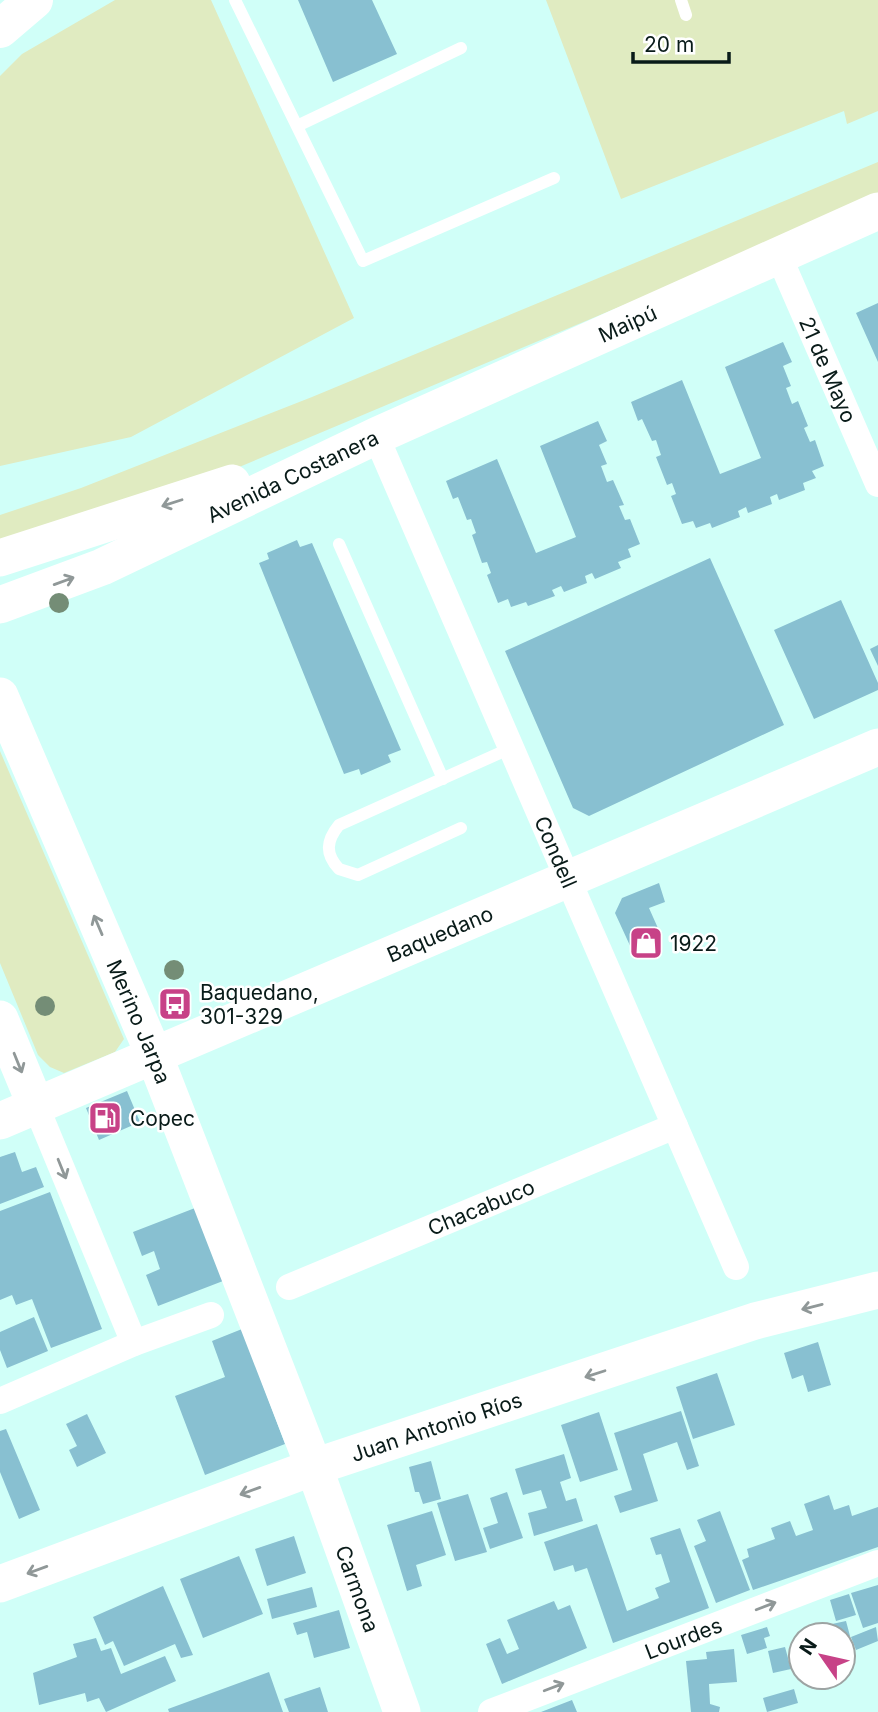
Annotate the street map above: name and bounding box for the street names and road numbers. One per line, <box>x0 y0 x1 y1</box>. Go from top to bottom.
street label: Maipú <box>594 299 660 347</box>
street label: 21 de Mayo <box>794 313 862 426</box>
street label: Avenida Costanera <box>203 424 382 528</box>
street label: Condell <box>530 812 583 891</box>
street label: Baquedano <box>383 900 497 967</box>
street label: Merino Jarpa <box>102 956 176 1087</box>
street label: Chacabuco <box>424 1174 538 1240</box>
street label: Juan Antonio Ríos <box>347 1386 525 1466</box>
street label: Carmona <box>331 1542 385 1636</box>
street label: Lourdes <box>641 1612 725 1664</box>

